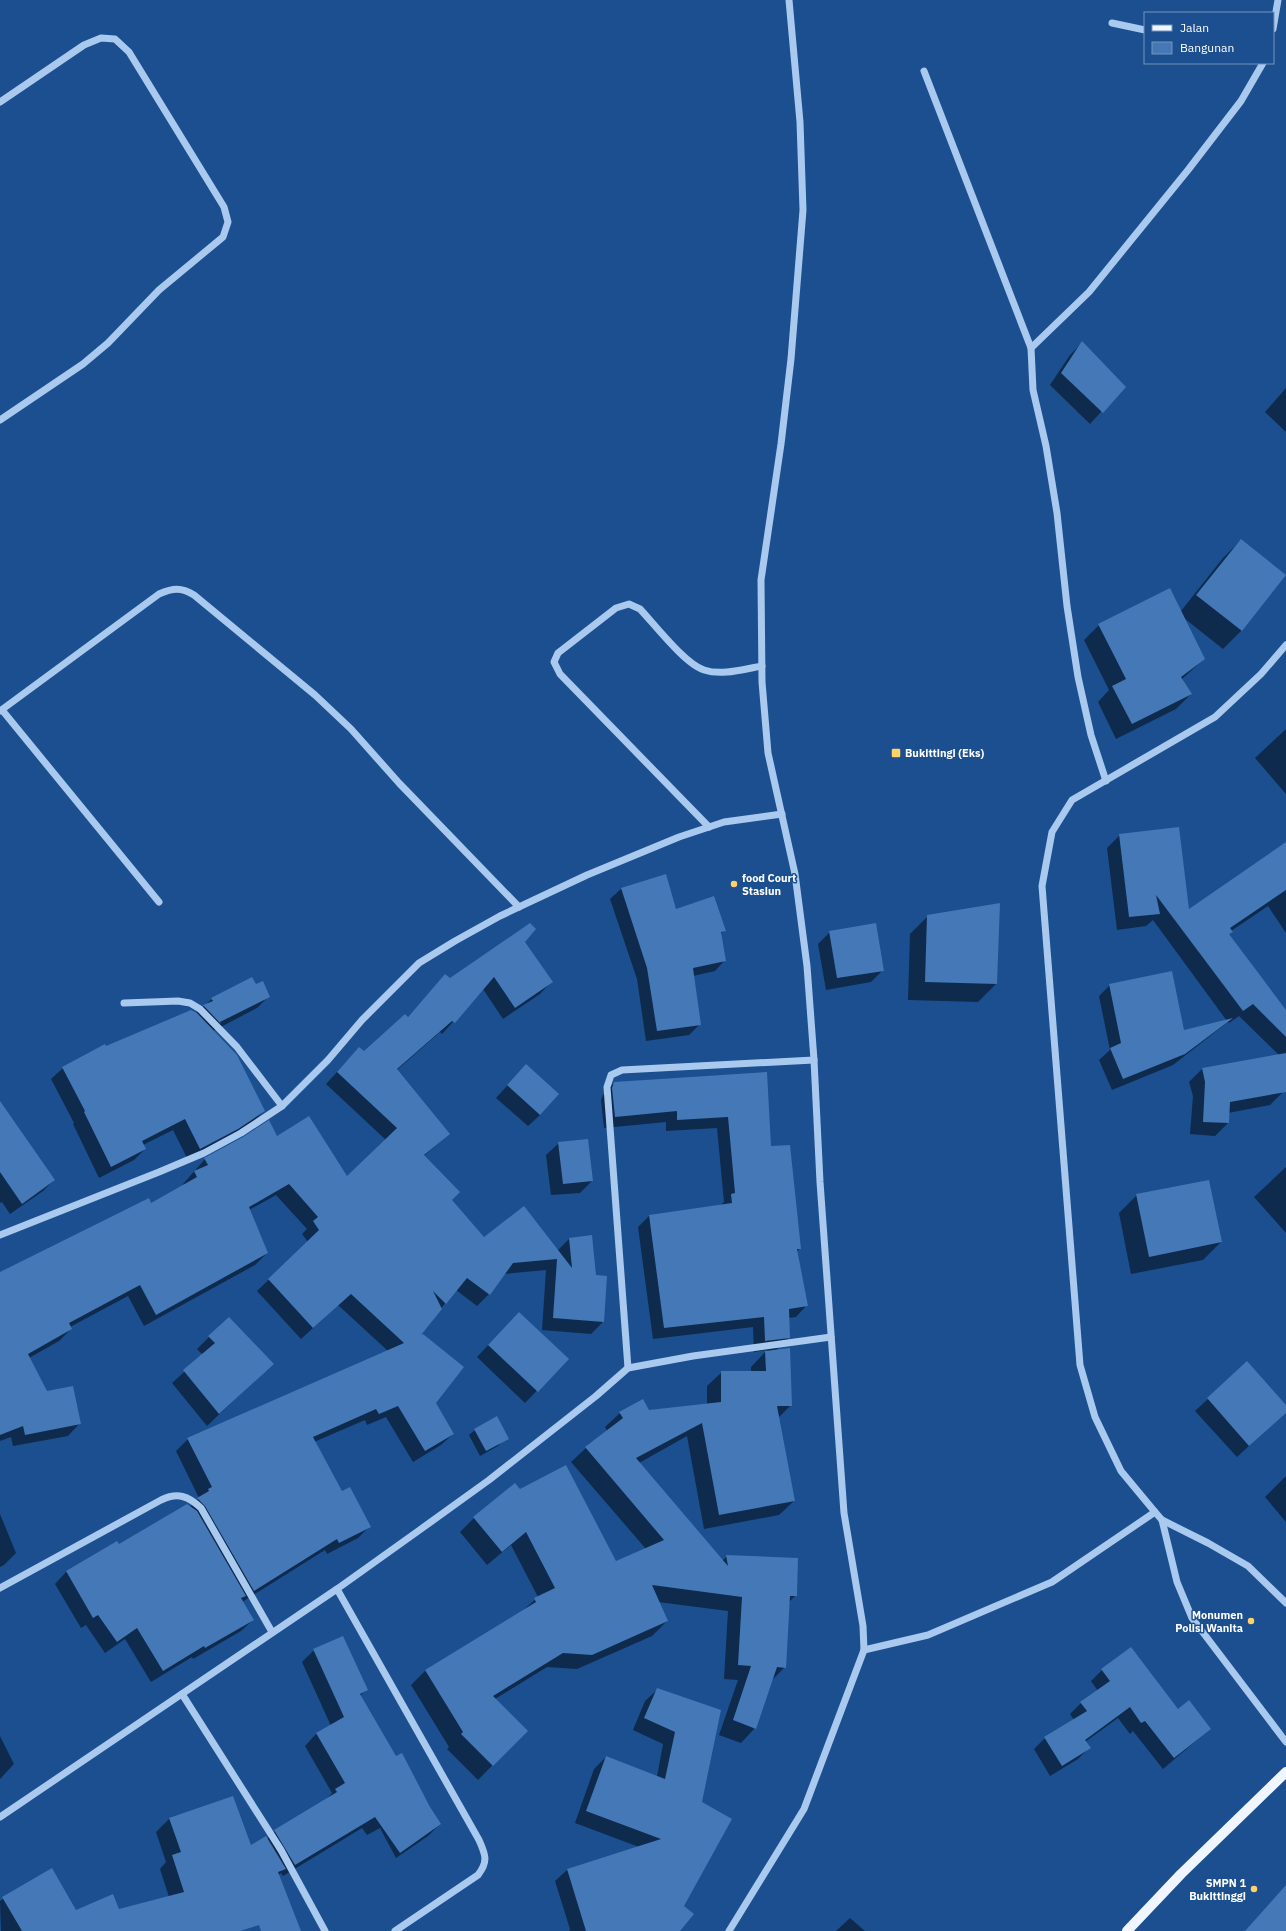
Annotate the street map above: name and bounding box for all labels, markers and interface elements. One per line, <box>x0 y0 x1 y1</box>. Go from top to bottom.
legend <box>1144 12 1274 64</box>
text: Jalan <box>1180 20 1209 35</box>
text: Bangunan <box>1180 40 1234 55</box>
place label: Bukittingi (Eks) <box>905 746 984 760</box>
marker: Bukittingi (Eks) <box>890 747 902 759</box>
place label: food Court Stasiun <box>742 871 796 898</box>
marker: food Court Stasiun <box>729 879 739 889</box>
place label: Monumen Polisi Wanita <box>1175 1608 1243 1635</box>
marker: Monumen Polisi Wanita <box>1246 1616 1256 1626</box>
place label: SMPN 1 Bukittinggi <box>1189 1876 1246 1903</box>
marker: SMPN 1 Bukittinggi <box>1249 1884 1259 1894</box>

